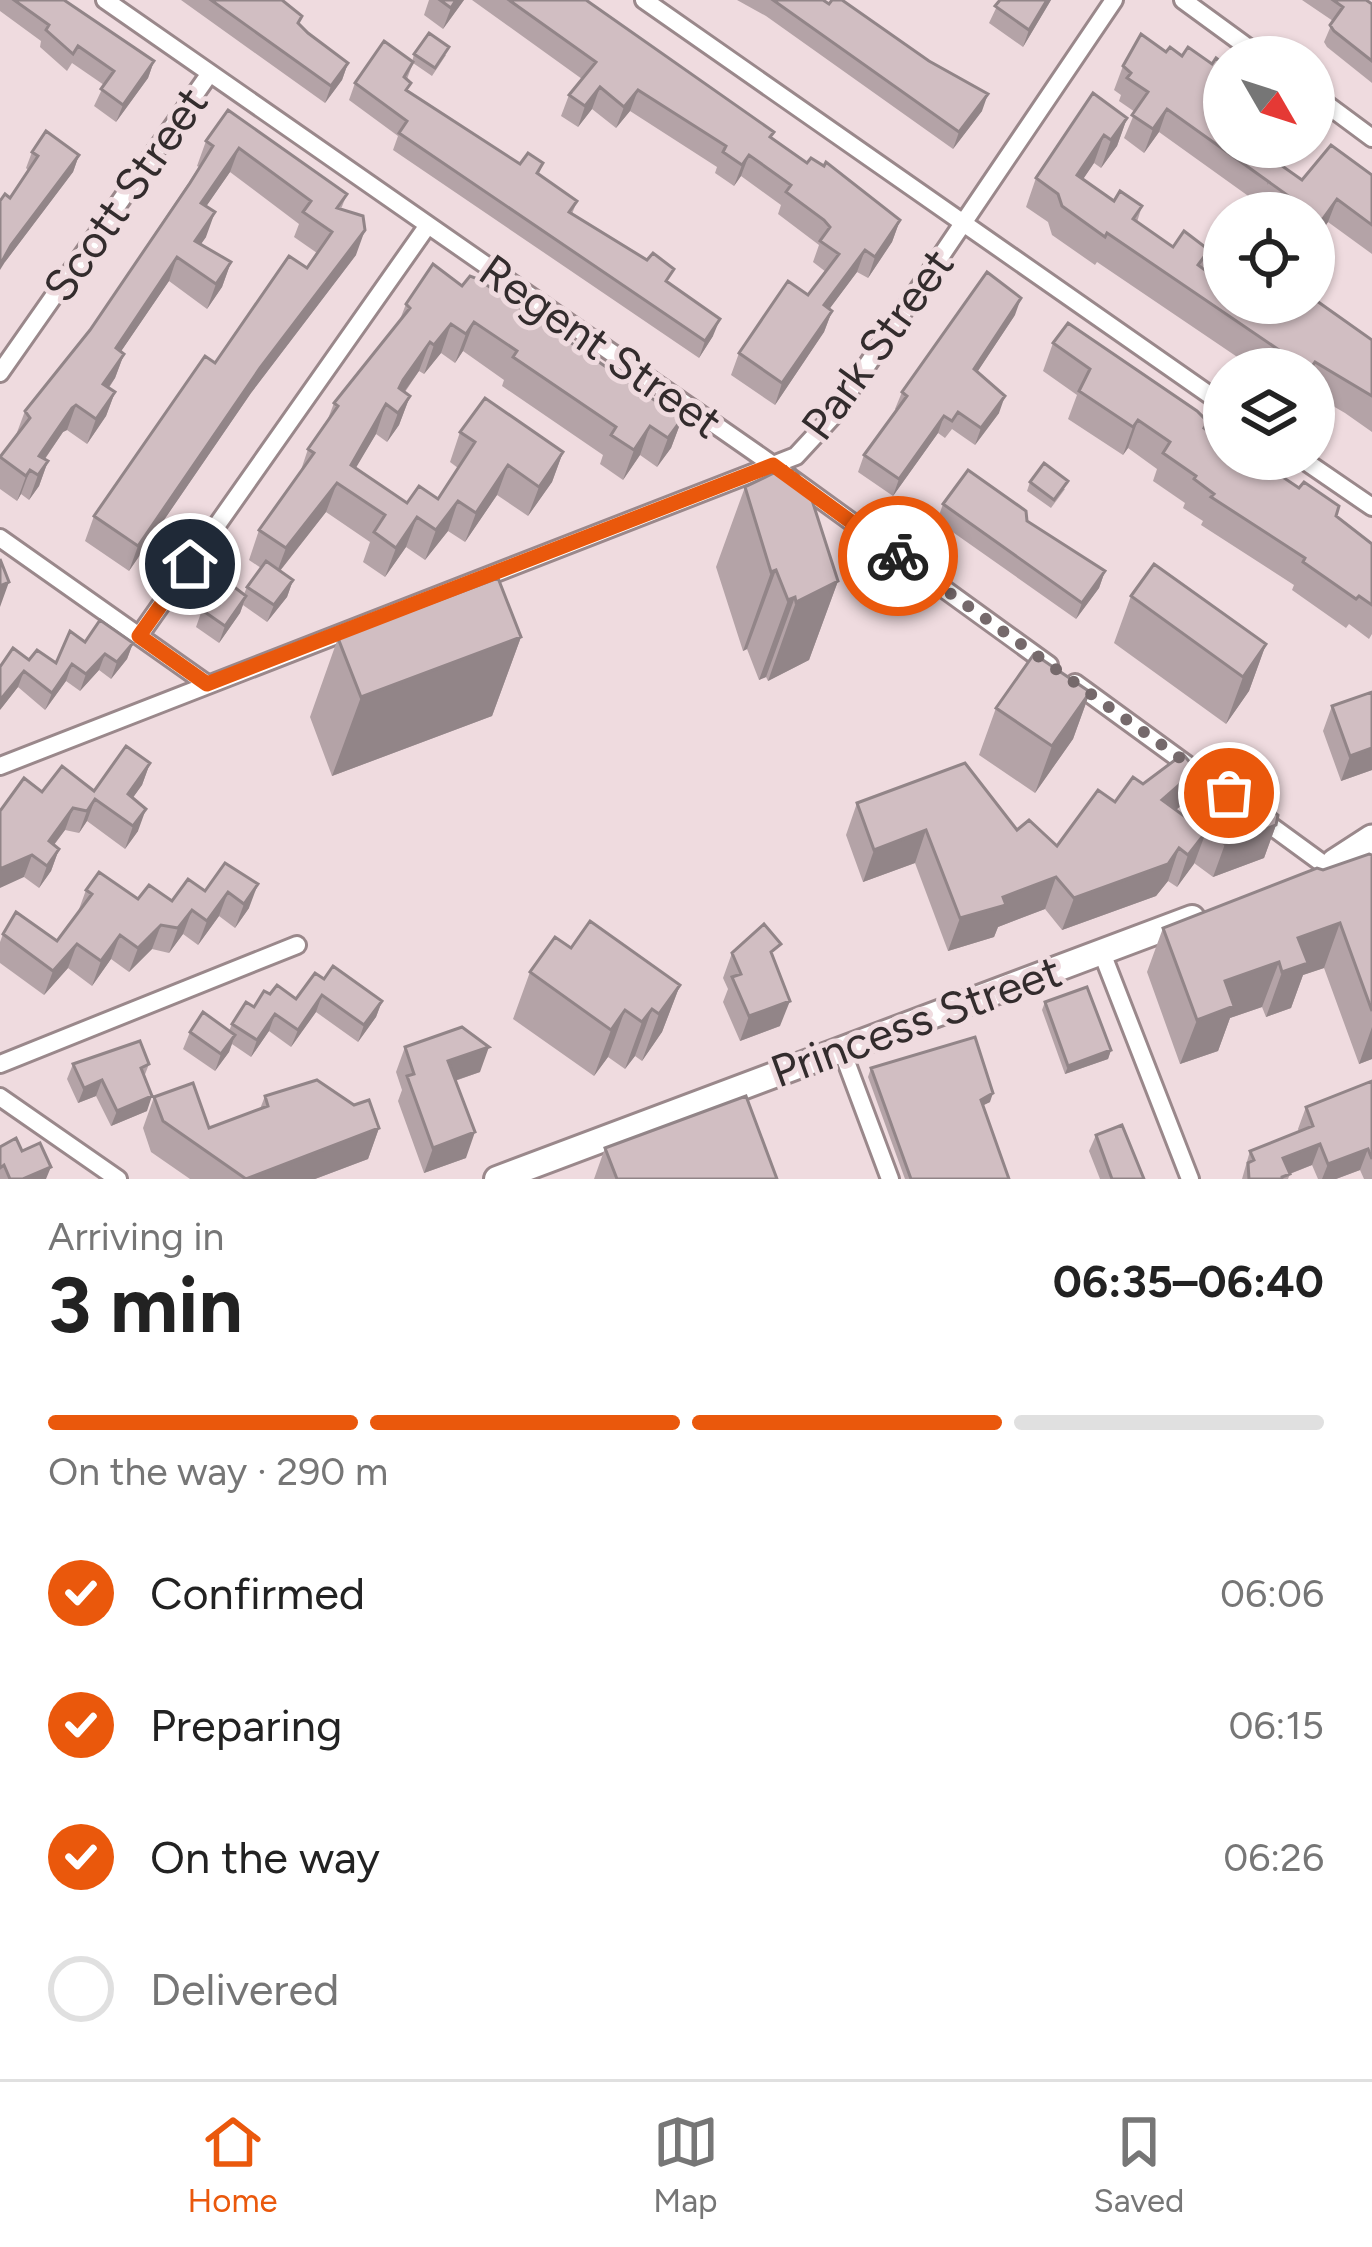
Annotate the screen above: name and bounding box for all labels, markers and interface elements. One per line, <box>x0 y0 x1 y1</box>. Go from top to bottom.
north arrow <box>1203 36 1335 168</box>
map controls <box>1203 36 1335 480</box>
street label: Scott Street <box>31 76 219 312</box>
button: locate <box>1203 192 1335 324</box>
street label: Park Street <box>790 238 964 450</box>
street label: Regent Street <box>470 243 732 449</box>
button: layers <box>1203 348 1335 480</box>
courier <box>838 496 958 616</box>
pin <box>139 513 241 615</box>
icon: bike <box>865 523 931 589</box>
icon: home <box>157 531 223 597</box>
pin <box>1178 742 1280 844</box>
icon: bag <box>1196 760 1262 826</box>
street label: Princess Street <box>764 944 1068 1098</box>
text: Arriving in <box>48 1213 224 1260</box>
text: 06:35–06:40 <box>1053 1254 1324 1308</box>
text: 3 min <box>48 1258 243 1352</box>
text: On the way · 290 m <box>48 1448 388 1495</box>
icon: check <box>48 1560 114 1626</box>
text: Confirmed <box>150 1566 365 1620</box>
text: 06:06 <box>1220 1570 1324 1617</box>
icon: check <box>48 1692 114 1758</box>
text: Preparing <box>150 1698 342 1752</box>
text: 06:15 <box>1229 1702 1324 1749</box>
icon: check <box>48 1824 114 1890</box>
text: On the way <box>150 1830 380 1884</box>
text: 06:26 <box>1223 1834 1324 1881</box>
text: Delivered <box>150 1962 339 2016</box>
tab: Home <box>187 2109 278 2220</box>
tab: Map <box>653 2109 719 2220</box>
tab: Saved <box>1093 2109 1184 2220</box>

